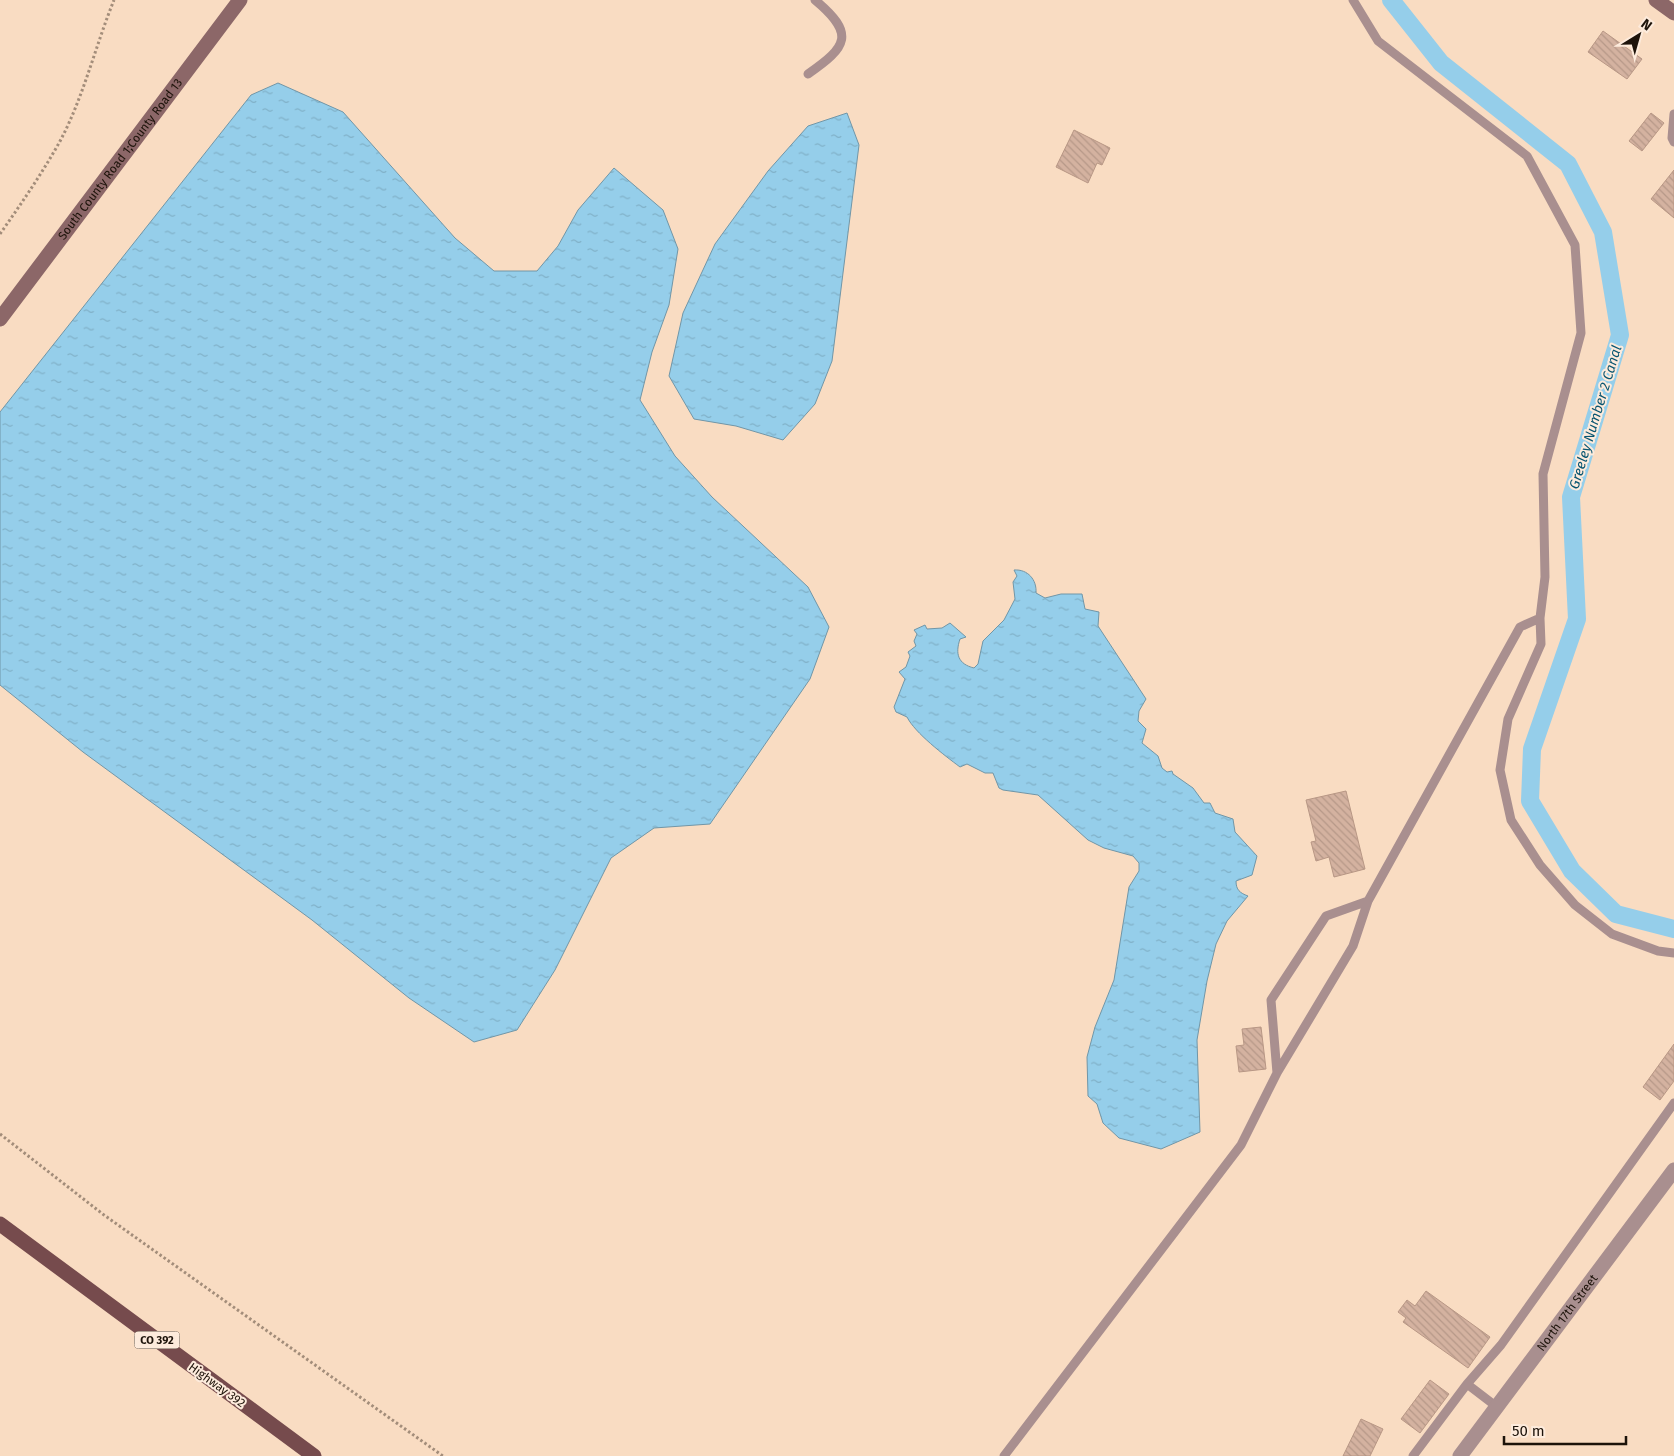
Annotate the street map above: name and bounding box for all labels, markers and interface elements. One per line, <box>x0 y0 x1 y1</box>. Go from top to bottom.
north arrow <box>1614 10 1664 60</box>
text: N <box>1638 15 1655 35</box>
street label: South County Road 1;County Road 13 <box>55 76 185 243</box>
water label: Greeley Number 2 Canal <box>1566 343 1625 491</box>
street label: North 17th Street <box>1534 1271 1601 1354</box>
road number: CO 392 <box>134 1332 180 1348</box>
street label: Highway 392 <box>186 1360 248 1410</box>
scale bar <box>1504 1414 1626 1446</box>
text: 50 m <box>1512 1422 1545 1440</box>

